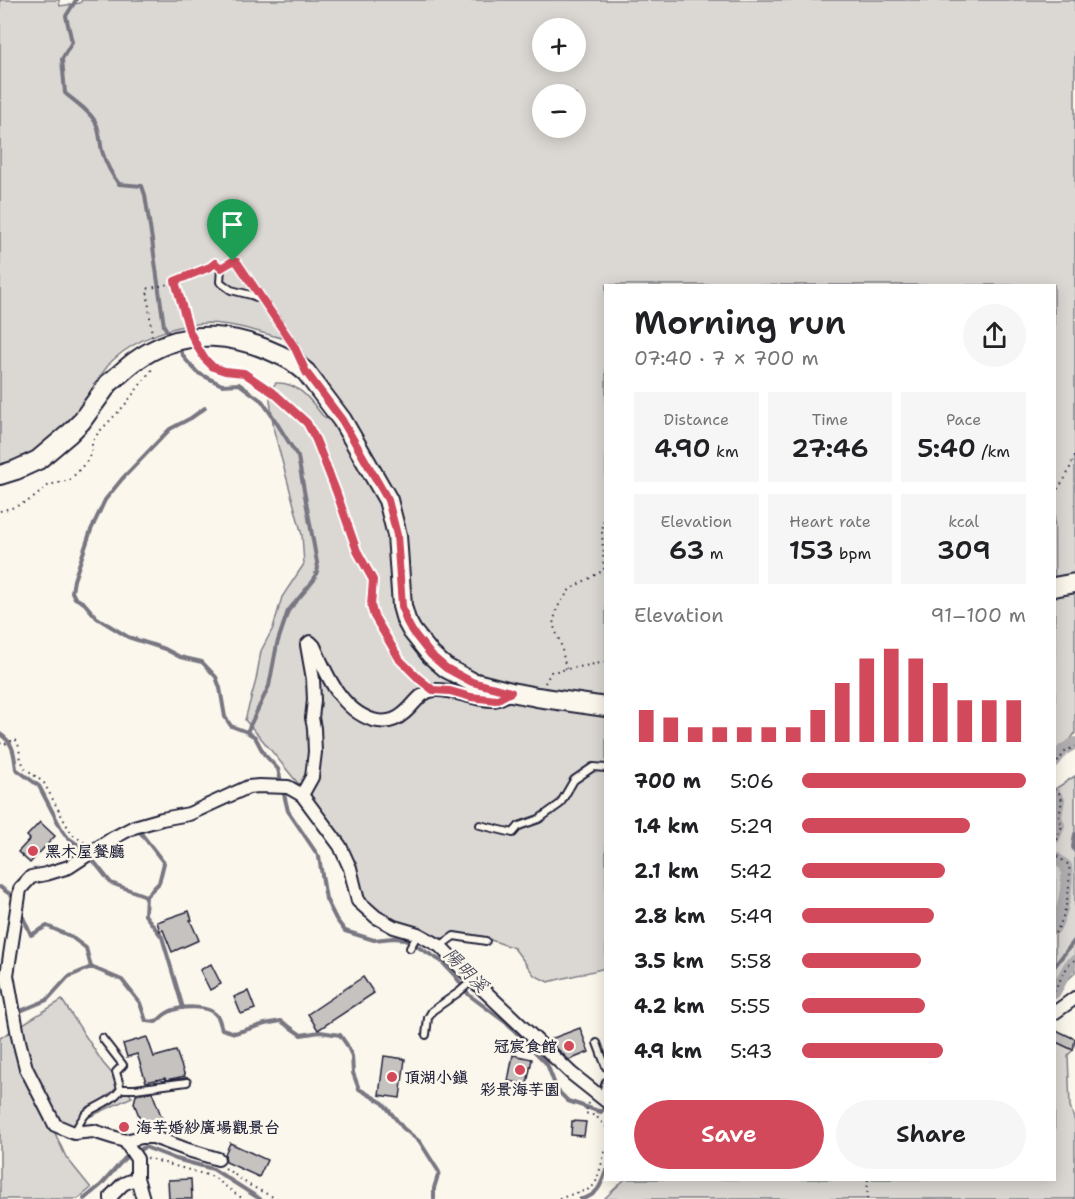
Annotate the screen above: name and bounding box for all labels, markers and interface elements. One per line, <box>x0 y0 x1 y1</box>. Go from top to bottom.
map controls <box>532 18 586 138</box>
button: + <box>532 18 586 72</box>
button: − <box>532 84 586 138</box>
pin <box>207 199 258 261</box>
icon: arrive <box>216 208 249 241</box>
text: Morning run <box>634 300 846 345</box>
button: share <box>963 304 1026 367</box>
text: 07:40 · 7 × 700 m <box>634 345 819 371</box>
text: Distance <box>664 409 729 430</box>
text: Time <box>812 409 848 430</box>
text: Pace <box>946 409 981 430</box>
text: 4.90 <box>654 430 711 465</box>
text: 27:46 <box>791 430 869 465</box>
text: 5:40 <box>917 430 976 465</box>
text: km <box>711 441 739 462</box>
text: /km <box>976 441 1010 462</box>
text: Elevation <box>661 511 732 532</box>
text: Heart rate <box>789 511 871 532</box>
text: kcal <box>948 511 979 532</box>
text: 63 <box>669 532 704 567</box>
text: 153 <box>789 532 834 567</box>
text: 309 <box>937 532 991 567</box>
text: m <box>704 543 724 564</box>
text: bpm <box>834 543 871 564</box>
text: Elevation <box>634 602 724 628</box>
text: 91–100 m <box>931 602 1026 628</box>
text: 700 m <box>634 768 701 794</box>
text: 5:06 <box>730 768 774 794</box>
text: 1.4 km <box>634 813 699 839</box>
text: 5:29 <box>730 813 773 839</box>
place label: 黑木屋餐廳 <box>45 841 125 862</box>
marker: 黑木屋餐廳 <box>26 844 40 858</box>
text: 2.1 km <box>634 858 699 884</box>
text: 5:42 <box>730 858 772 884</box>
text: 2.8 km <box>634 903 705 929</box>
text: 5:49 <box>730 903 773 929</box>
water label: 陽明溪 <box>438 942 494 998</box>
text: 3.5 km <box>634 948 704 974</box>
text: 5:58 <box>730 948 772 974</box>
text: 4.2 km <box>634 993 704 1019</box>
text: 5:55 <box>730 993 770 1019</box>
place label: 冠宸食館 <box>493 1036 557 1057</box>
text: 4.9 km <box>634 1038 702 1064</box>
text: 5:43 <box>730 1038 772 1064</box>
marker: 冠宸食館 <box>562 1039 576 1053</box>
marker: 彩景海芋園 <box>513 1063 527 1077</box>
place label: 頂湖小鎮 <box>404 1067 468 1088</box>
marker: 頂湖小鎮 <box>385 1070 399 1084</box>
place label: 彩景海芋園 <box>480 1079 560 1100</box>
button: Save <box>634 1100 824 1169</box>
button: Share <box>836 1100 1026 1169</box>
place label: 海芋婚紗廣場觀景台 <box>136 1117 280 1138</box>
marker: 海芋婚紗廣場觀景台 <box>117 1120 131 1134</box>

